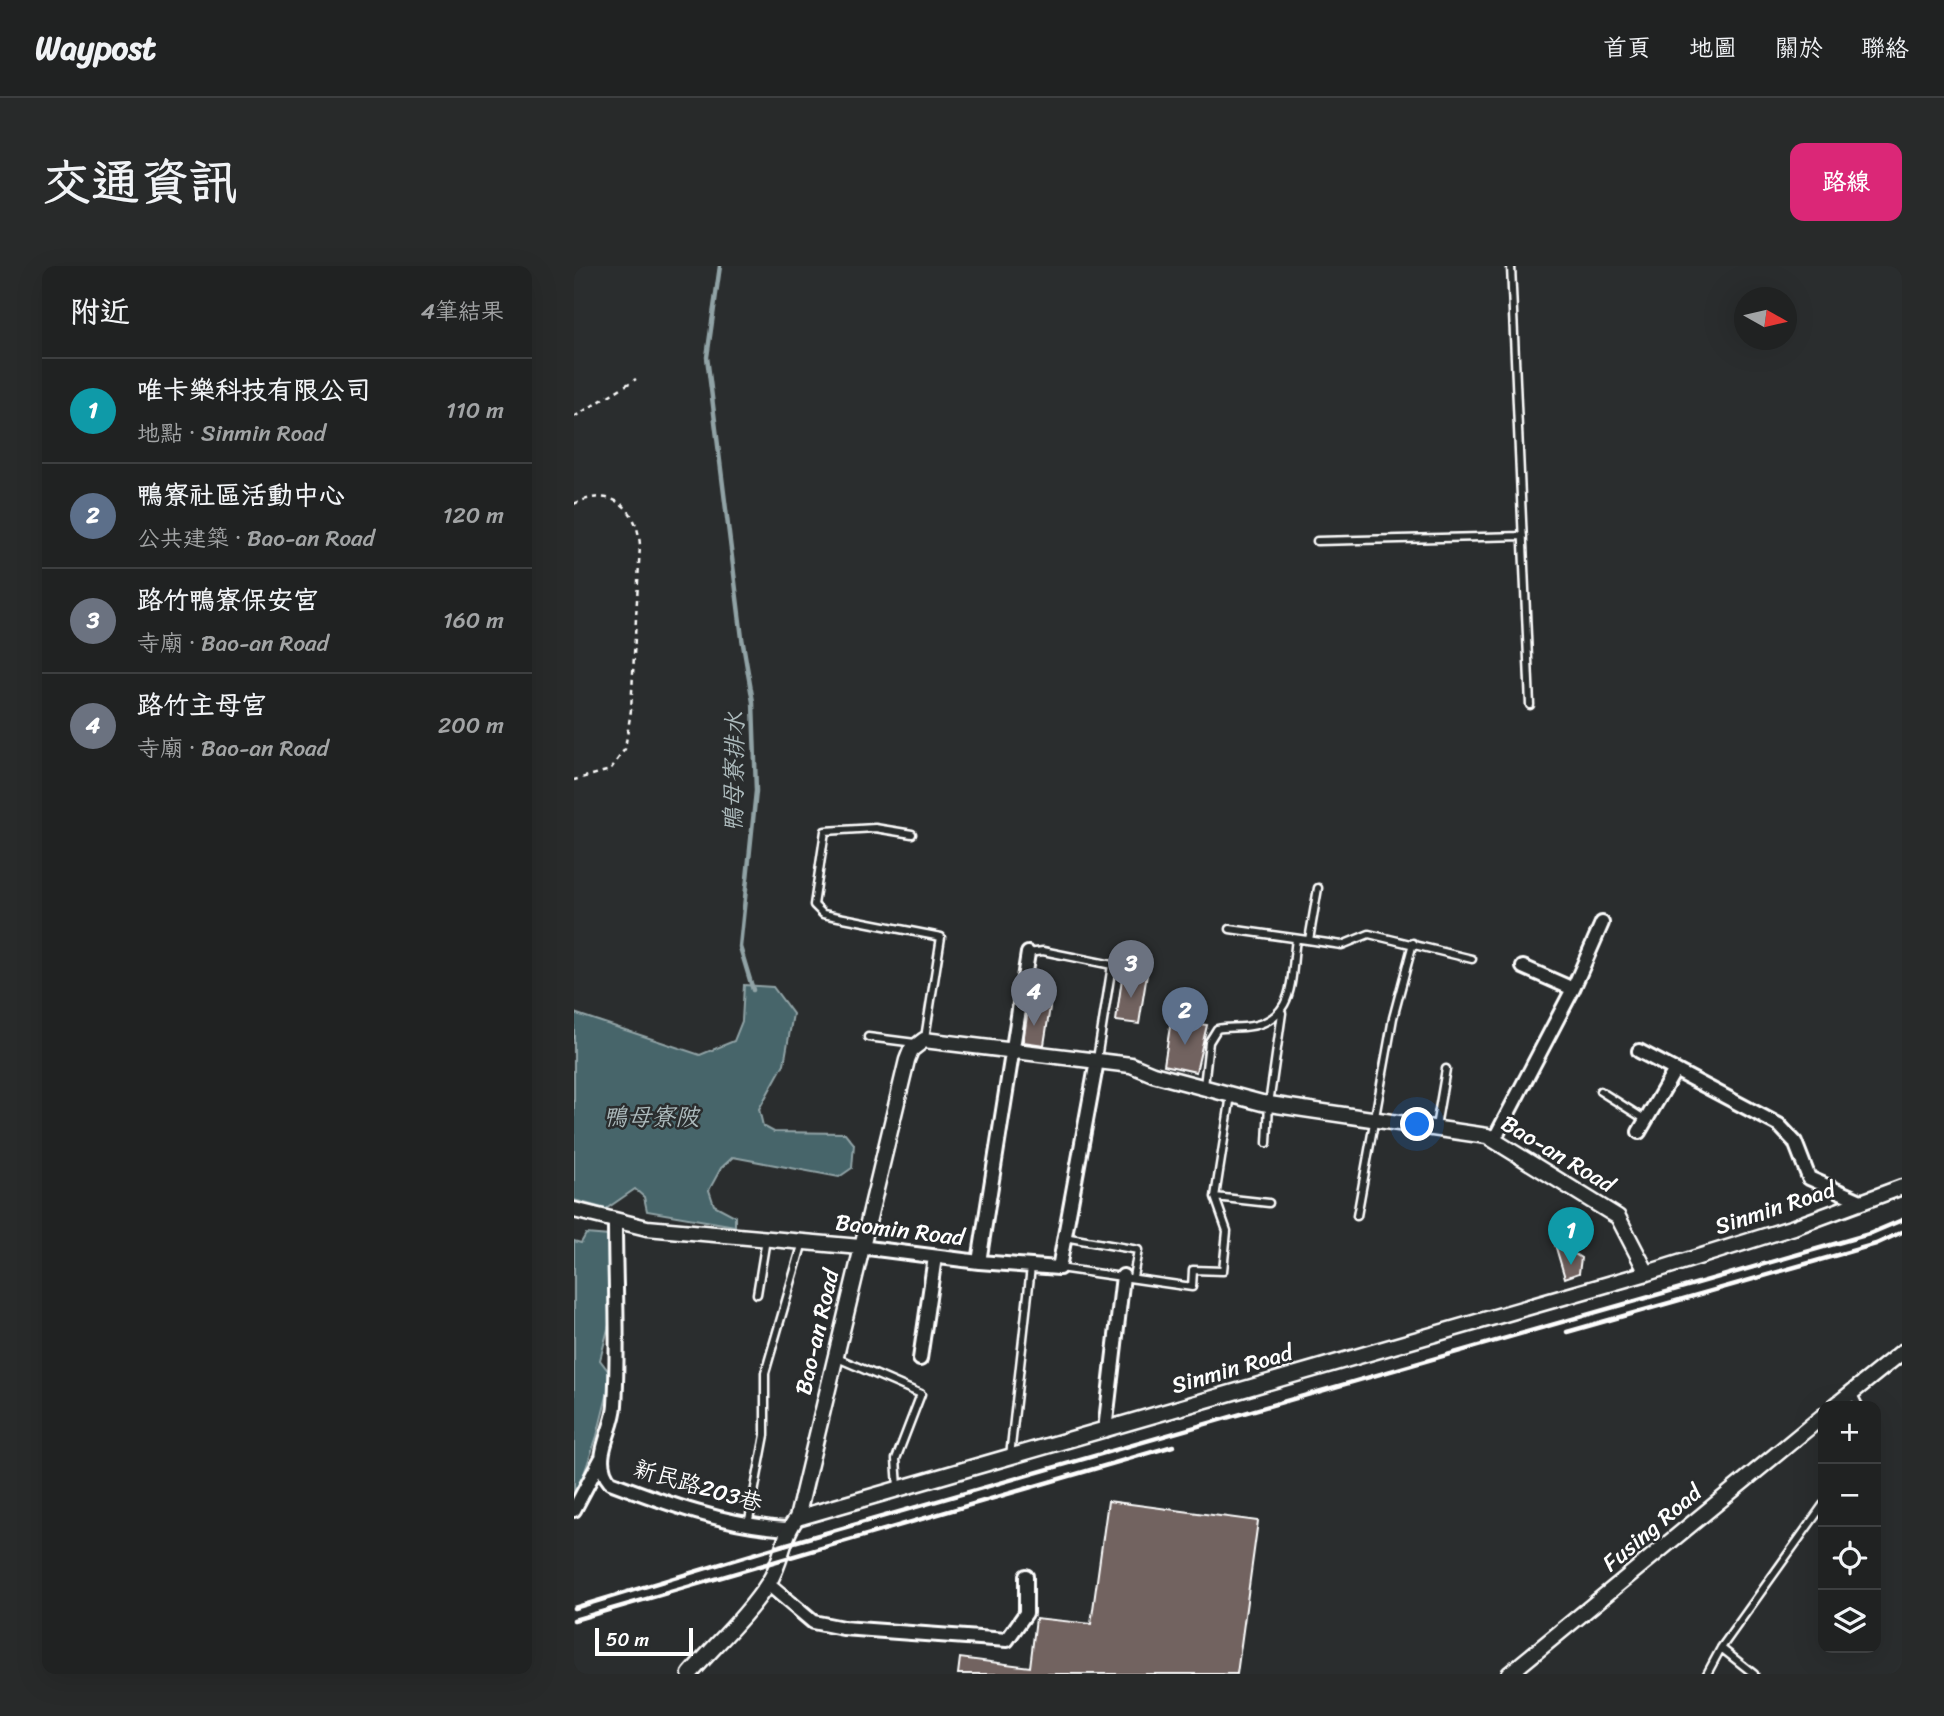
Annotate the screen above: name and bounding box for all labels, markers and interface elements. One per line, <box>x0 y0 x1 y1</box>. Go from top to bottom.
text: Waypost <box>35 19 156 77</box>
text: 首頁 <box>1603 27 1651 69</box>
text: 地圖 <box>1689 27 1737 69</box>
text: 關於 <box>1775 27 1823 69</box>
text: 聯絡 <box>1861 27 1909 69</box>
text: 交通資訊 <box>42 139 238 226</box>
button: 路線 <box>1790 143 1902 221</box>
text: 附近 <box>70 285 130 339</box>
north arrow <box>1734 287 1797 350</box>
text: 4筆結果 <box>421 291 504 332</box>
text: 唯卡樂科技有限公司 <box>137 367 371 413</box>
text: 1 <box>88 390 98 431</box>
text: 110 m <box>446 390 504 431</box>
text: 地點 · Sinmin Road <box>137 413 326 454</box>
text: 鴨寮社區活動中心 <box>137 472 345 518</box>
text: 2 <box>86 495 100 536</box>
text: 120 m <box>443 495 504 536</box>
text: 公共建築 · Bao-an Road <box>137 518 375 559</box>
text: 路竹鴨寮保安宮 <box>137 577 319 623</box>
text: 3 <box>87 600 99 641</box>
text: 160 m <box>443 600 504 641</box>
text: 寺廟 · Bao-an Road <box>137 623 329 664</box>
text: 路竹主母宮 <box>137 682 267 728</box>
text: 4 <box>86 705 100 746</box>
text: 200 m <box>438 705 504 746</box>
water label: 鴨母寮排水 <box>712 711 756 832</box>
text: 寺廟 · Bao-an Road <box>137 728 329 769</box>
pin: 3 <box>1108 940 1154 998</box>
pin: 4 <box>1011 968 1057 1026</box>
pin: 2 <box>1162 987 1208 1045</box>
water label: 鴨母寮陂 <box>603 1096 701 1138</box>
street label: Bao-an Road <box>1493 1104 1625 1205</box>
your location <box>1400 1107 1434 1141</box>
street label: Sinmin Road <box>1709 1169 1842 1247</box>
street label: Baomin Road <box>833 1202 969 1258</box>
pin: 1 <box>1548 1207 1594 1265</box>
street label: Bao-an Road <box>783 1263 852 1399</box>
street label: Sinmin Road <box>1166 1332 1299 1406</box>
map controls <box>1818 1401 1881 1653</box>
button: + <box>1818 1401 1881 1464</box>
street label: 新民路203巷 <box>629 1448 768 1524</box>
button: − <box>1818 1464 1881 1527</box>
street label: Fusing Road <box>1593 1472 1713 1583</box>
button: locate <box>1818 1527 1881 1590</box>
button: layers <box>1818 1590 1881 1653</box>
text: 50 m <box>606 1623 649 1656</box>
scale bar <box>595 1625 693 1657</box>

